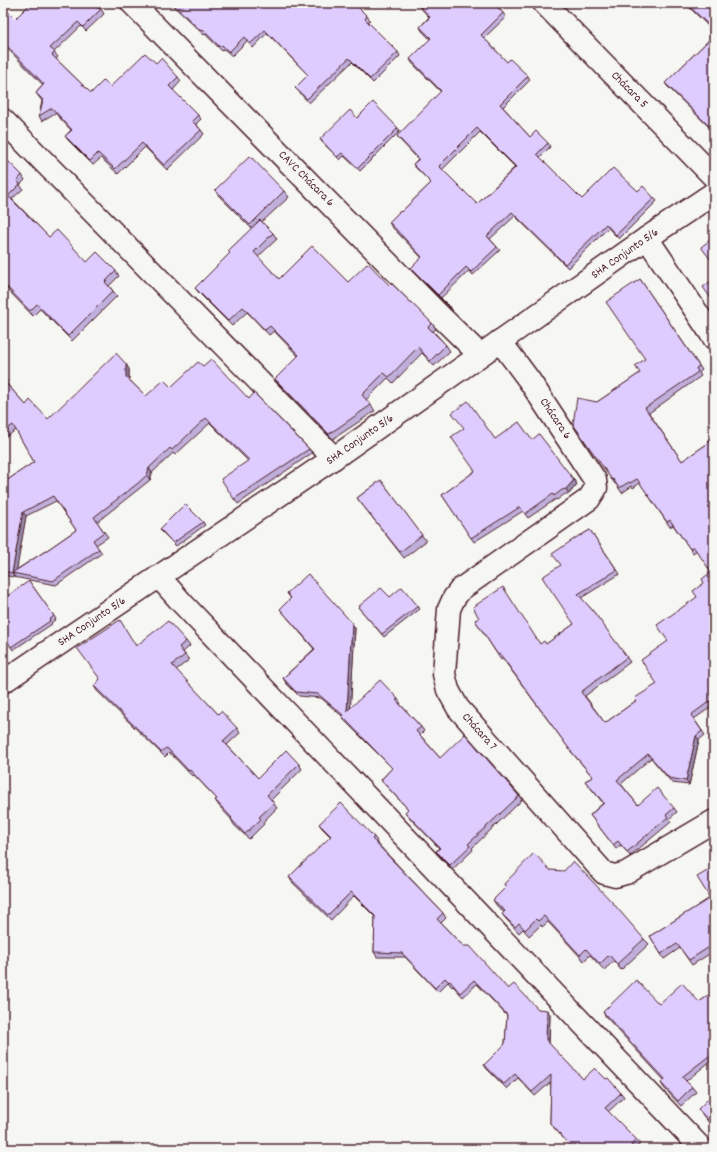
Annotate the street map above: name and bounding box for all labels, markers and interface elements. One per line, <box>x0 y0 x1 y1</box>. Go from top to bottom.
street label: Chácara 5 <box>607 68 651 112</box>
street label: CAVC Chácara 6 <box>274 147 338 211</box>
street label: SHA Conjunto 5/6 <box>588 224 662 284</box>
street label: Chácara 6 <box>535 395 575 443</box>
street label: SHA Conjunto 5/6 <box>323 410 397 470</box>
street label: SHA Conjunto 5/6 <box>55 593 130 651</box>
street label: Chácara 7 <box>458 709 501 755</box>

